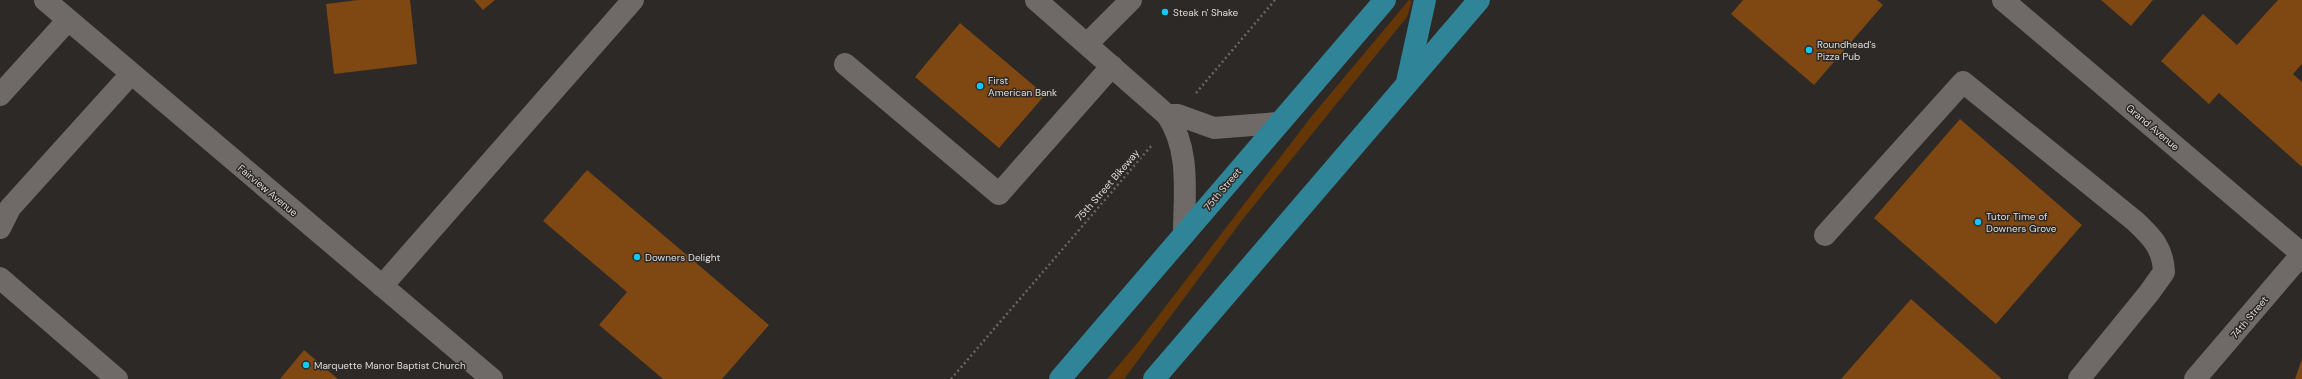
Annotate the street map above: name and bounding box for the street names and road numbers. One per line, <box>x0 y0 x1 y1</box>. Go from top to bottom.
street label: Grand Avenue <box>2123 101 2182 154</box>
street label: 75th Street Bikeway <box>1072 146 1143 224</box>
street label: Fairview Avenue <box>235 162 300 219</box>
street label: 75th Street <box>1201 165 1244 213</box>
street label: 74th Street <box>2228 293 2271 341</box>

